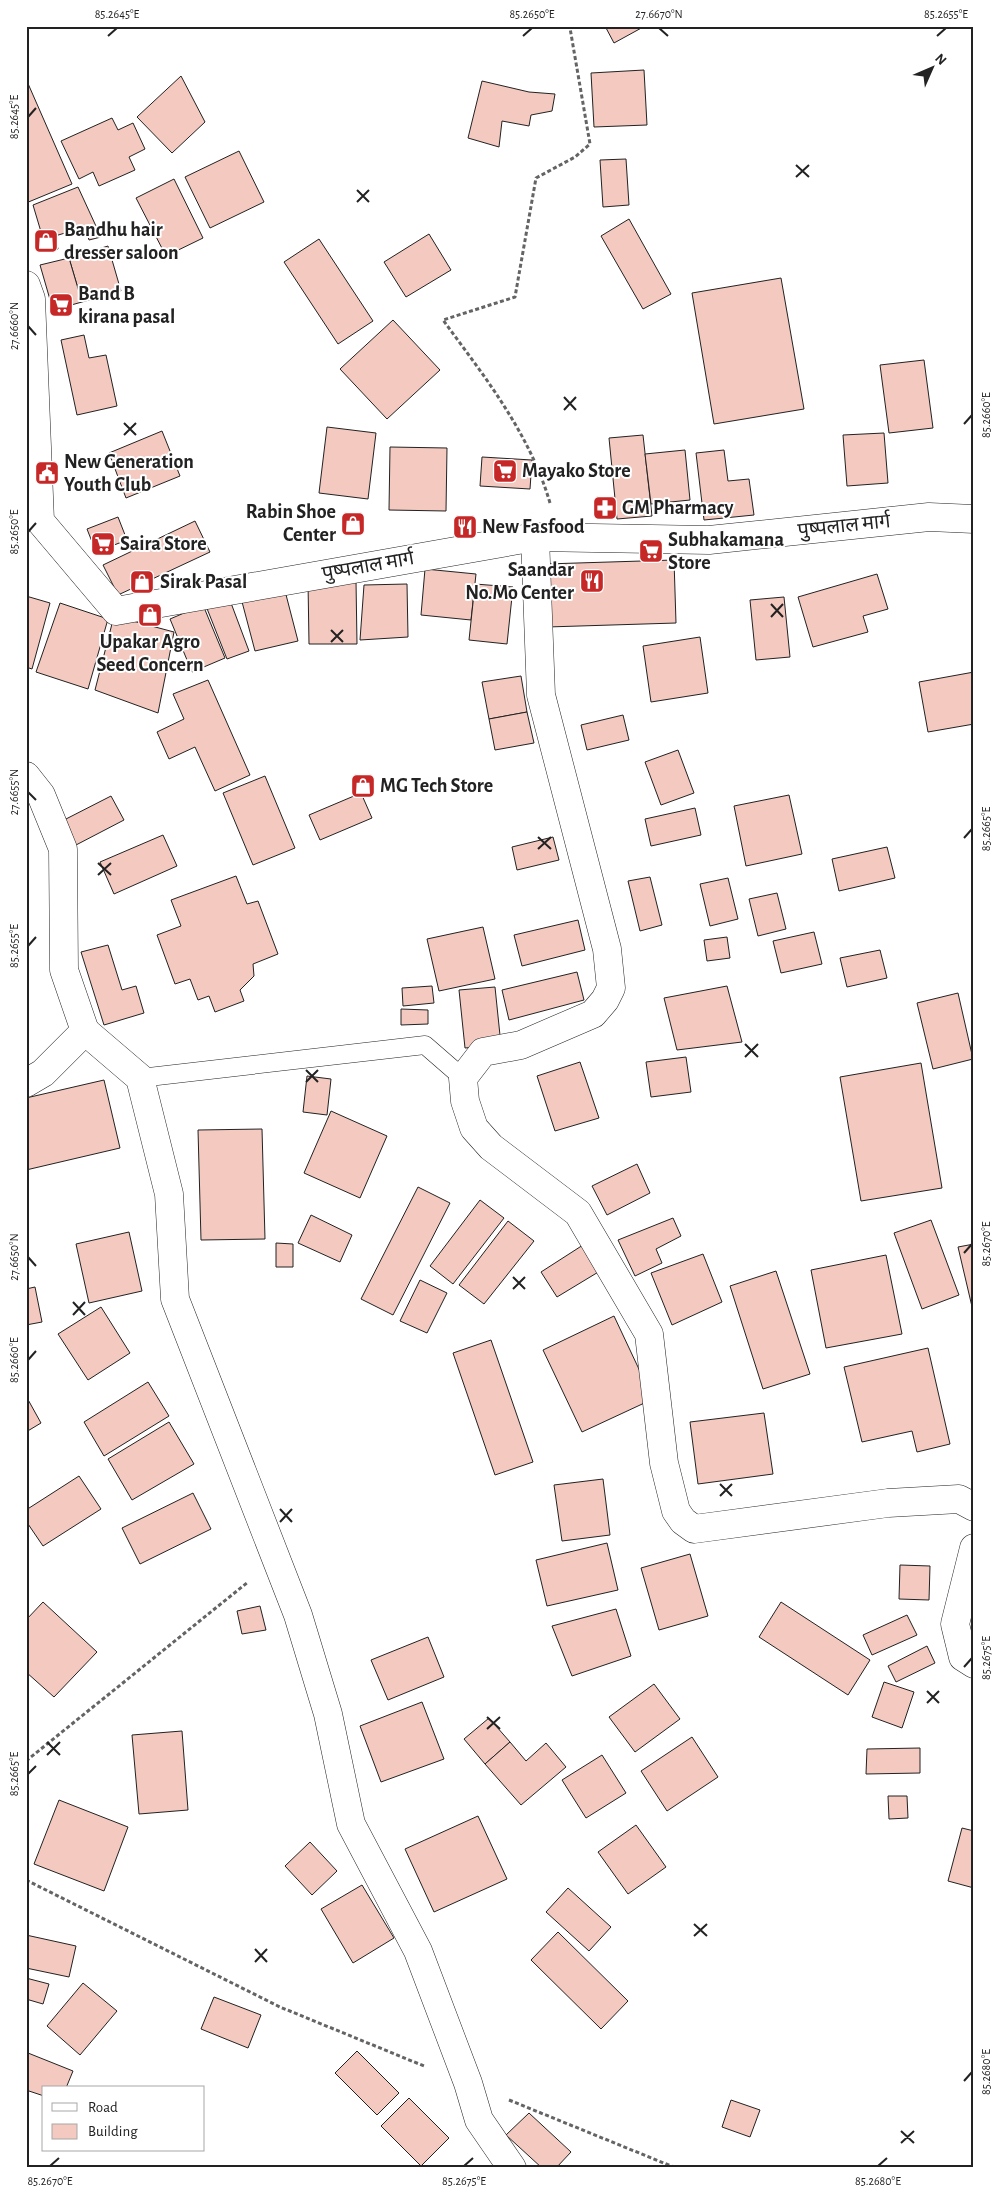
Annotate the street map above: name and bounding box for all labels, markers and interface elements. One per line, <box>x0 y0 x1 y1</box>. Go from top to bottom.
text: 85.2645°E <box>95 8 140 20</box>
text: 85.2650°E <box>509 8 555 20</box>
text: 27.6670°N <box>635 8 683 20</box>
text: 85.2655°E <box>924 8 968 20</box>
north arrow <box>908 42 958 92</box>
text: N <box>932 51 949 68</box>
text: 85.2645°E <box>8 94 20 139</box>
place label: Bandhu hair dresser saloon <box>64 220 178 263</box>
shop icon: Bandhu hair dresser saloon <box>33 228 59 254</box>
place label: Band B kirana pasal <box>78 284 175 327</box>
supermarket icon: Band B kirana pasal <box>48 292 74 318</box>
text: 27.6660°N <box>8 302 20 350</box>
text: 85.2660°E <box>980 392 992 438</box>
place label: New Generation Youth Club <box>64 452 194 495</box>
supermarket icon: Mayako Store <box>492 458 518 484</box>
public building icon: New Generation Youth Club <box>34 460 60 486</box>
place label: Mayako Store <box>522 461 631 481</box>
pharmacy icon: GM Pharmacy <box>592 495 618 521</box>
place label: GM Pharmacy <box>622 498 734 518</box>
place label: Rabin Shoe Center <box>246 502 336 545</box>
text: 85.2650°E <box>8 509 20 555</box>
street label: पुष्पलाल मार्ग <box>796 509 893 543</box>
shop icon: Rabin Shoe Center <box>340 511 366 537</box>
restaurant icon: New Fasfood <box>452 514 478 540</box>
place label: New Fasfood <box>482 517 585 537</box>
place label: Subhakamana Store <box>668 530 784 573</box>
supermarket icon: Saira Store <box>90 531 116 557</box>
place label: Saira Store <box>120 534 207 554</box>
supermarket icon: Subhakamana Store <box>638 538 664 564</box>
street label: पुष्पलाल मार्ग <box>320 546 417 586</box>
place label: Saandar No.Mo Center <box>465 560 574 603</box>
restaurant icon: Saandar No.Mo Center <box>579 568 605 594</box>
shop icon: Sirak Pasal <box>129 569 155 595</box>
place label: Sirak Pasal <box>160 572 247 592</box>
shop icon: Upakar Agro Seed Concern <box>137 602 163 628</box>
place label: Upakar Agro Seed Concern <box>96 632 204 675</box>
text: 27.6655°N <box>8 769 20 815</box>
shop icon: MG Tech Store <box>350 773 376 799</box>
place label: MG Tech Store <box>380 776 493 796</box>
text: 85.2665°E <box>980 807 992 851</box>
text: 85.2655°E <box>8 924 20 968</box>
text: 85.2670°E <box>980 1221 992 1267</box>
text: 27.6650°N <box>8 1233 20 1281</box>
text: 85.2660°E <box>8 1337 20 1383</box>
text: 85.2675°E <box>980 1636 992 1680</box>
text: 85.2665°E <box>8 1752 20 1796</box>
text: 85.2680°E <box>980 2049 992 2095</box>
legend <box>42 2086 205 2152</box>
text: Road <box>88 2100 118 2115</box>
text: Building <box>88 2124 138 2139</box>
text: 85.2670°E <box>27 2175 73 2187</box>
text: 85.2675°E <box>442 2175 486 2187</box>
text: 85.2680°E <box>855 2175 901 2187</box>

